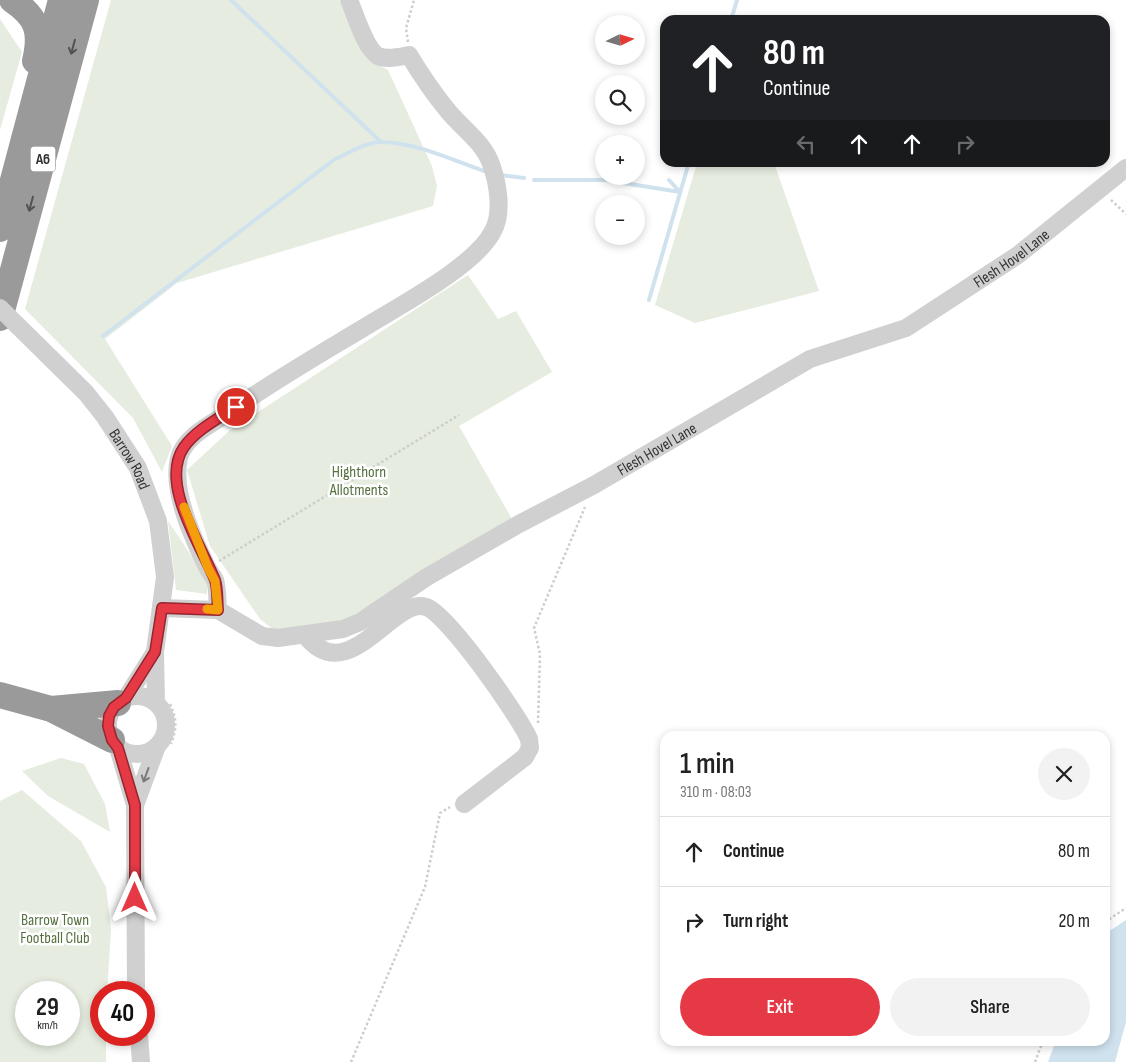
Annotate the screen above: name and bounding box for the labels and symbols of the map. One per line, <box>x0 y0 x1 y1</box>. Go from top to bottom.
north arrow <box>595 15 645 65</box>
one-way arrow <box>68 39 77 55</box>
road number: A6 <box>30 146 56 172</box>
one-way arrow <box>25 196 35 212</box>
street label: Flesh Hovel Lane <box>970 226 1054 292</box>
pin <box>215 386 257 428</box>
street label: Flesh Hovel Lane <box>614 419 700 480</box>
street label: Barrow Road <box>104 426 153 492</box>
park label: Highthorn Allotments <box>329 463 389 500</box>
one-way arrow <box>141 767 150 782</box>
position arrow <box>108 871 160 923</box>
park label: Barrow Town Football Club <box>20 911 90 948</box>
speed limit sign: 40 <box>90 981 155 1046</box>

